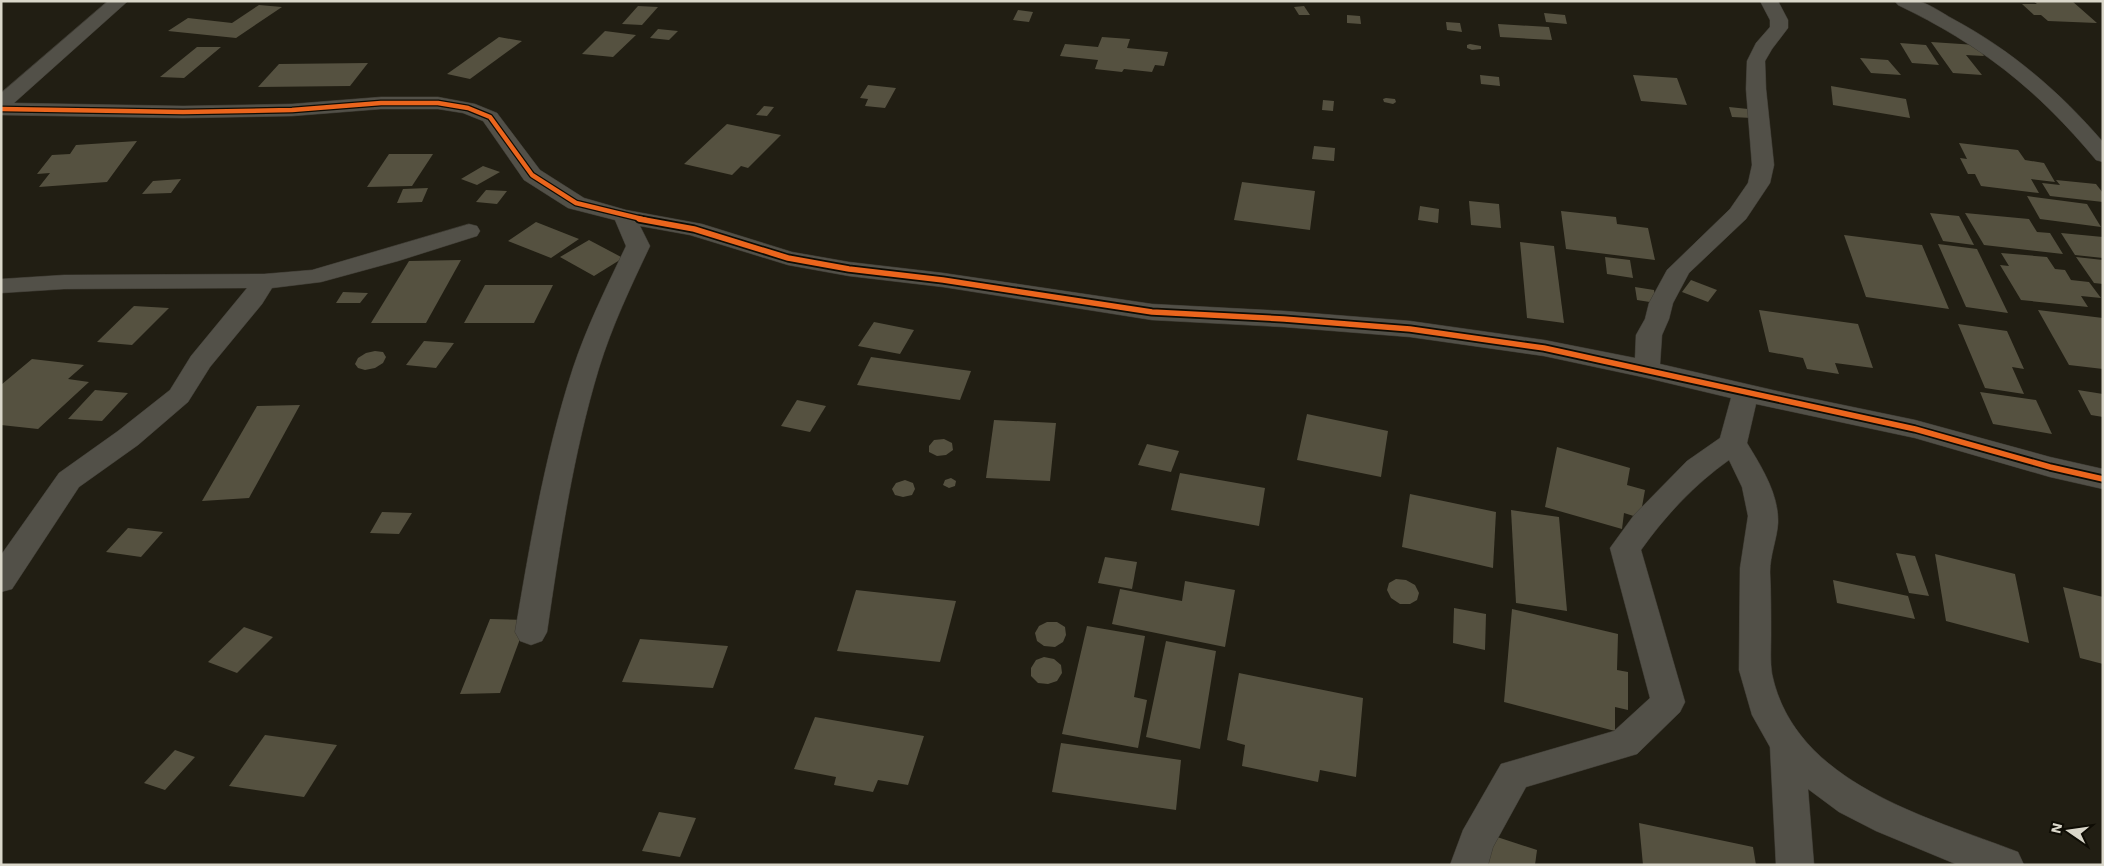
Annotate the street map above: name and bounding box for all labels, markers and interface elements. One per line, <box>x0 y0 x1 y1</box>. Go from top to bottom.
north arrow <box>2044 806 2094 856</box>
text: N <box>2047 821 2065 835</box>

